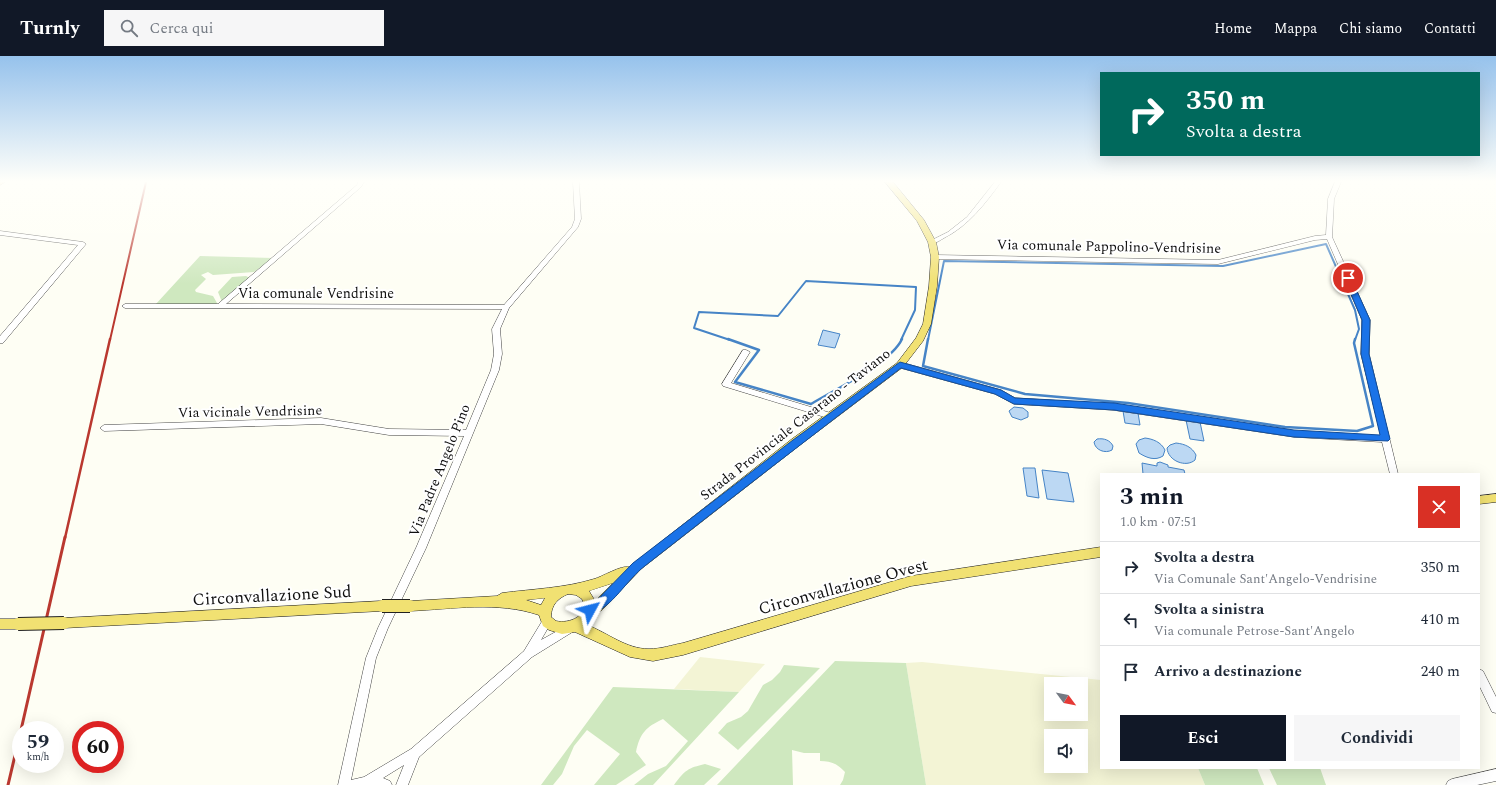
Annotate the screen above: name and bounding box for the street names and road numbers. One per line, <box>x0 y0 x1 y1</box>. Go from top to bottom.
street label: Via comunale Pappolino-Vendrisine <box>997 234 1221 259</box>
street label: Via comunale Vendrisine <box>238 283 394 304</box>
street label: Strada Provinciale Casarano - Taviano <box>696 343 895 505</box>
street label: Via vicinale Vendrisine <box>178 400 323 423</box>
street label: Via Padre Angelo Pino <box>403 401 476 540</box>
street label: Circonvallazione Ovest <box>756 552 931 622</box>
street label: Circonvallazione Sud <box>192 579 352 613</box>

